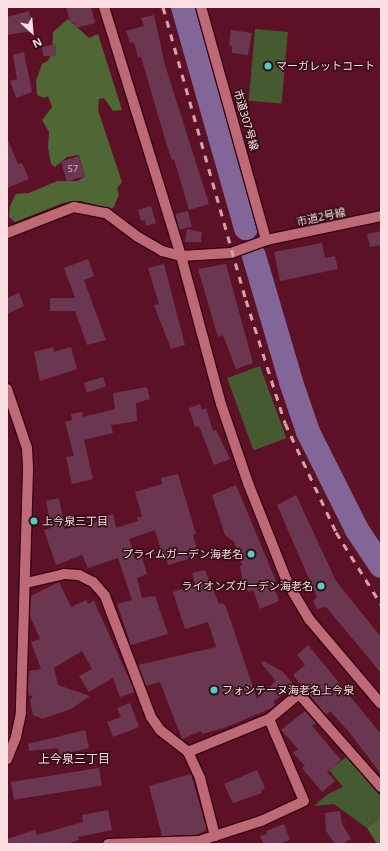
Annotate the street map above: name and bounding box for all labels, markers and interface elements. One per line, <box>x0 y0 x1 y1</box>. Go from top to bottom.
north arrow <box>12 12 52 52</box>
text: N <box>30 35 45 52</box>
place label: マーガレットコート <box>276 59 375 73</box>
marker: マーガレットコート <box>263 61 273 71</box>
street label: 市道307号線 <box>231 88 261 152</box>
house number: 57 <box>68 164 78 174</box>
street label: 市道2号線 <box>295 205 347 229</box>
place label: 上今泉三丁目 <box>42 514 108 528</box>
marker: 上今泉三丁目 <box>29 516 39 526</box>
place label: プライムガーデン海老名 <box>122 547 243 561</box>
marker: プライムガーデン海老名 <box>246 549 256 559</box>
place label: ライオンズガーデン海老名 <box>181 579 313 593</box>
marker: ライオンズガーデン海老名 <box>316 581 326 591</box>
place label: フォンテーヌ海老名上今泉 <box>222 683 354 697</box>
marker: フォンテーヌ海老名上今泉 <box>209 685 219 695</box>
district label: 上今泉三丁目 <box>38 752 110 766</box>

